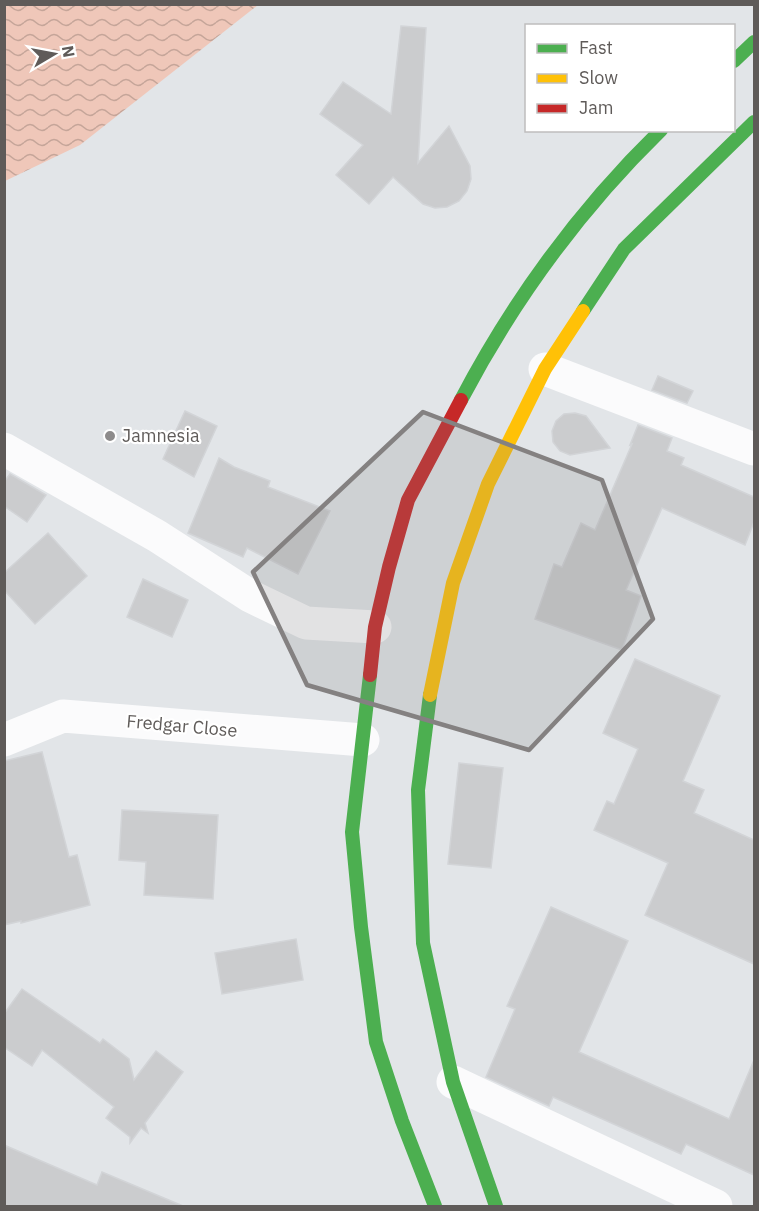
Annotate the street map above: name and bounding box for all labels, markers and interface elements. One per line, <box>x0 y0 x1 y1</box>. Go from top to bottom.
north arrow <box>24 24 84 84</box>
legend <box>525 24 735 132</box>
text: Fast <box>579 36 613 59</box>
text: N <box>58 44 80 59</box>
text: Slow <box>579 66 618 89</box>
text: Jam <box>579 96 614 119</box>
place label: Jamnesia <box>122 424 200 447</box>
marker: Jamnesia <box>103 429 117 443</box>
street label: Fredgar Close <box>126 709 239 742</box>

